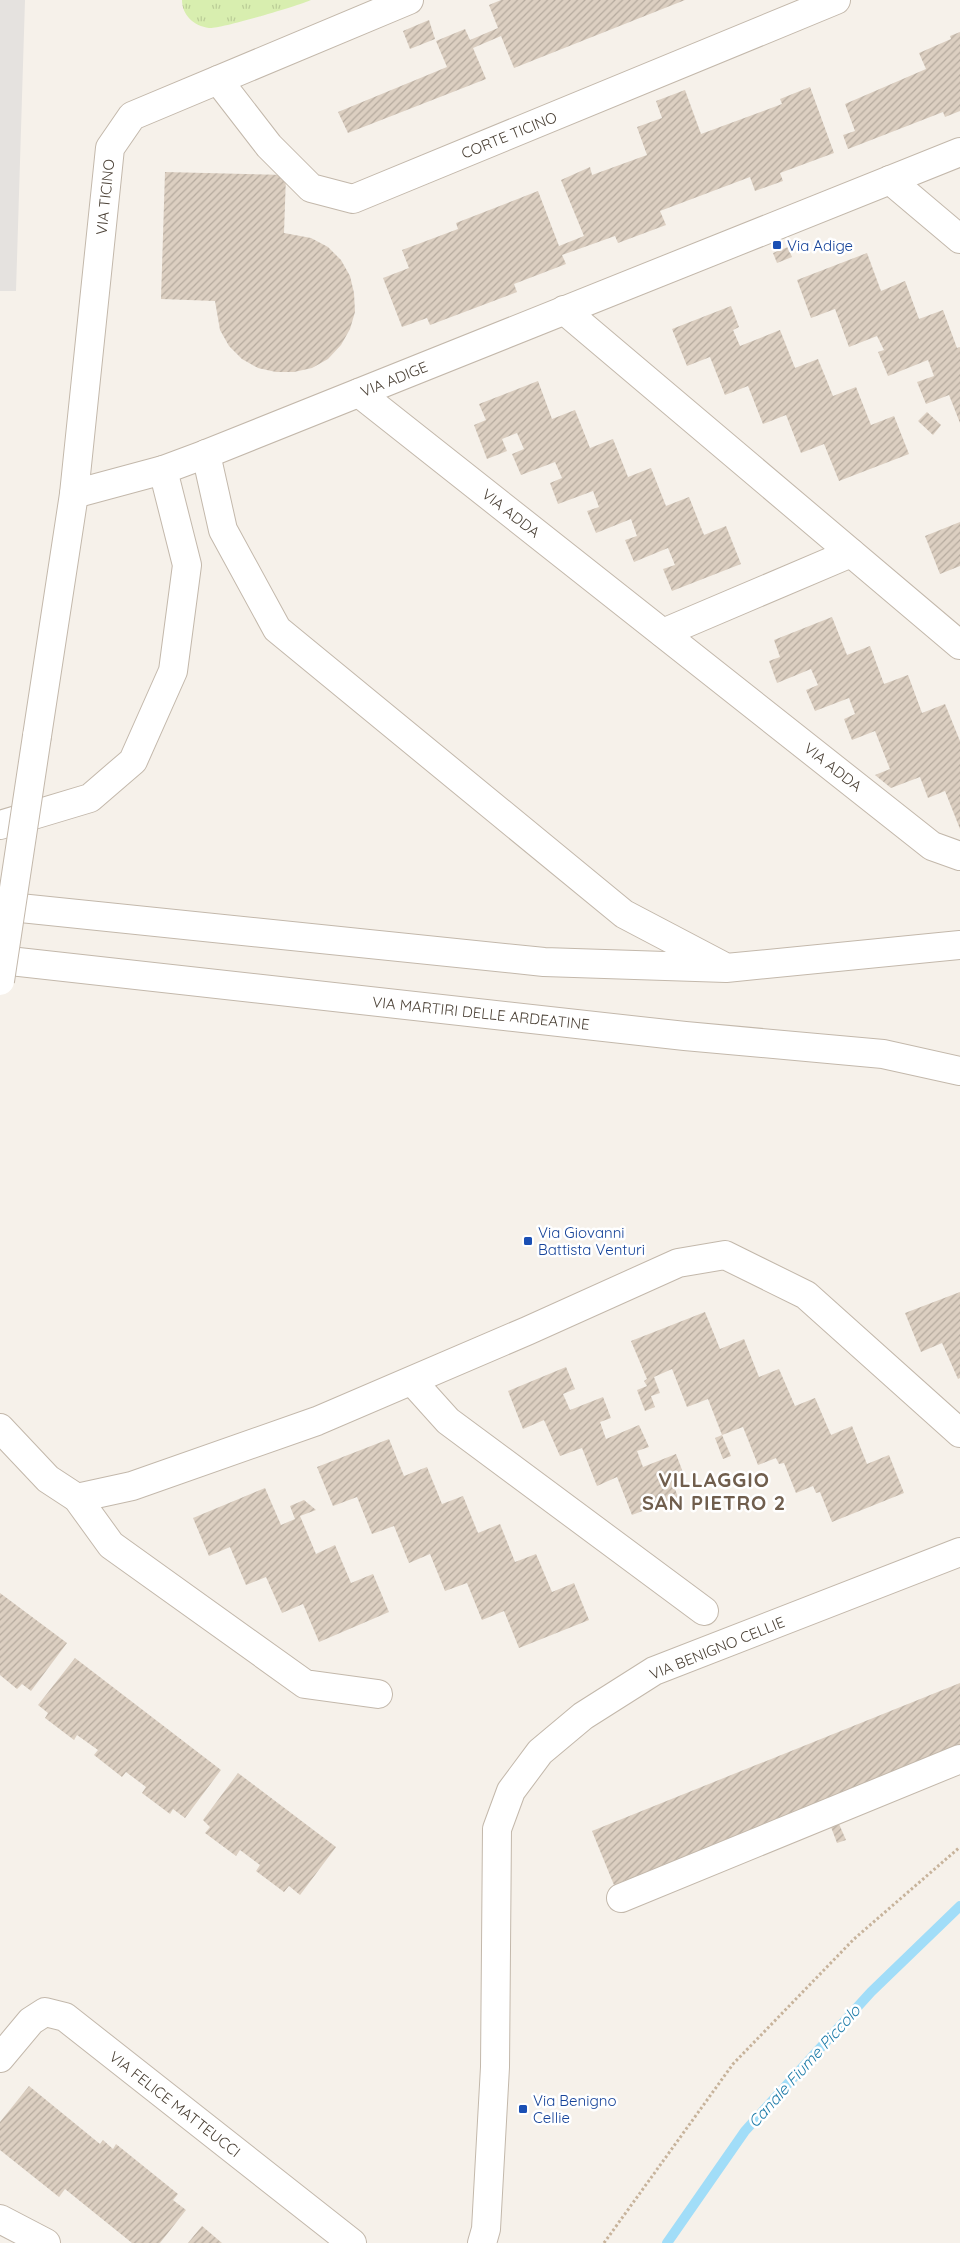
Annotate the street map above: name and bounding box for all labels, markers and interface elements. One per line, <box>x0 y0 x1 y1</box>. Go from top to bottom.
street label: CORTE TICINO <box>458 107 560 163</box>
street label: VIA TICINO <box>92 158 118 236</box>
place label: Via Adige <box>787 236 853 255</box>
marker: Via Adige <box>771 239 783 251</box>
street label: VIA ADIGE <box>358 357 430 401</box>
street label: VIA ADDA <box>478 484 544 542</box>
street label: VIA ADDA <box>800 738 866 796</box>
street label: VIA MARTIRI DELLE ARDEATINE <box>371 992 591 1034</box>
place label: Via Giovanni Battista Venturi <box>538 1223 645 1259</box>
marker: Via Giovanni Battista Venturi <box>522 1235 534 1247</box>
district label: VILLAGGIO SAN PIETRO 2 <box>642 1467 786 1515</box>
street label: VIA BENIGNO CELLIE <box>647 1612 787 1684</box>
water label: Canale Fiume Piccolo <box>744 2000 865 2131</box>
street label: VIA FELICE MATTEUCCI <box>106 2047 244 2161</box>
place label: Via Benigno Cellie <box>533 2091 617 2127</box>
marker: Via Benigno Cellie <box>517 2103 529 2115</box>

